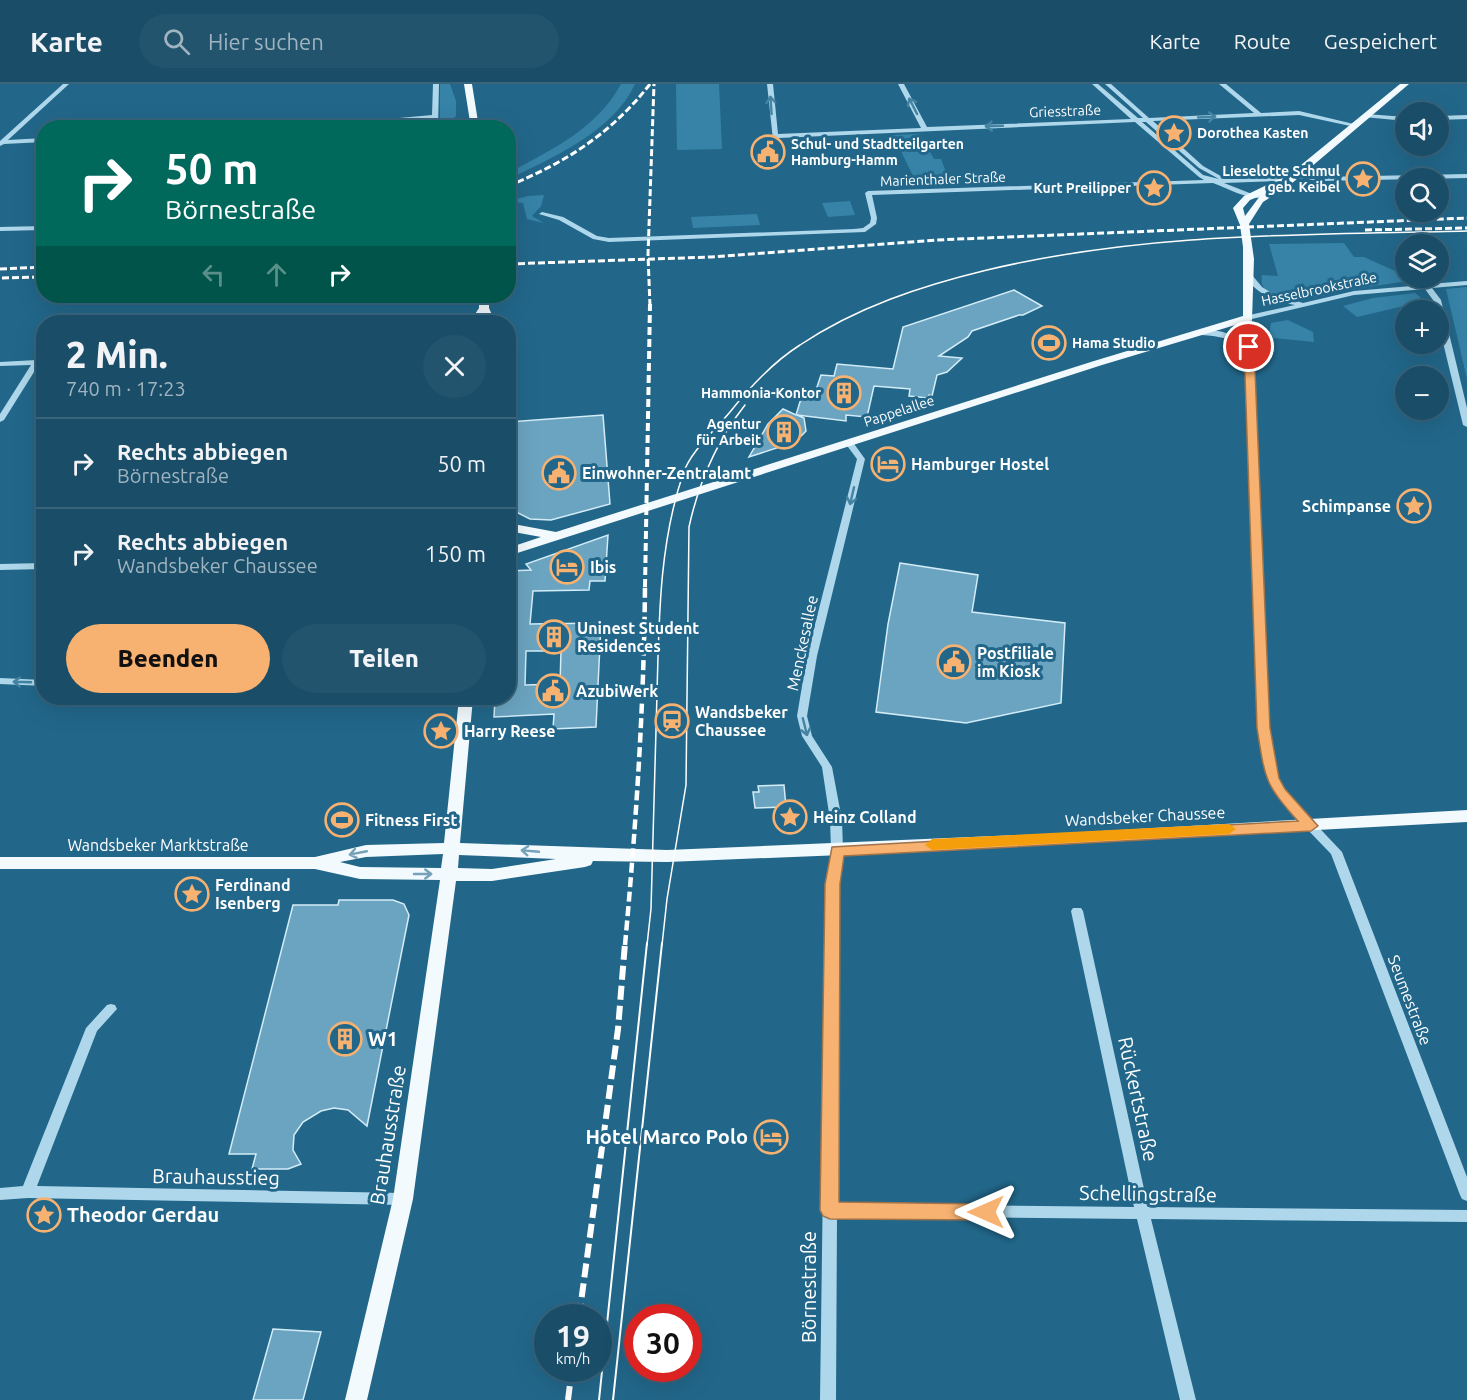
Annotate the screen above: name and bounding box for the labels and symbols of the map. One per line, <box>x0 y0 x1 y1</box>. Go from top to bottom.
one-way arrow <box>766 95 777 115</box>
one-way arrow <box>907 98 918 116</box>
street label: Griesstraße <box>1029 102 1101 120</box>
one-way arrow <box>1197 111 1217 122</box>
place icon: Dorothea Kasten <box>1156 115 1192 151</box>
one-way arrow <box>985 120 1005 131</box>
place label: Dorothea Kasten <box>1197 125 1308 141</box>
public building icon: Schul- und Stadtteilgarten Hamburg-Hamm <box>750 134 786 170</box>
place label: Schul- und Stadtteilgarten Hamburg-Hamm <box>791 136 964 168</box>
place icon: Lieselotte Schmul geb. Keibel <box>1345 161 1381 197</box>
place label: Lieselotte Schmul geb. Keibel <box>1222 163 1340 195</box>
street label: Marienthaler Straße <box>880 169 1006 189</box>
place icon: Kurt Preilipper <box>1136 170 1172 206</box>
place label: Kurt Preilipper <box>1034 180 1131 196</box>
street label: Hasselbrookstraße <box>1260 269 1378 309</box>
pin <box>1223 321 1274 372</box>
sports icon: Hama Studio <box>1031 325 1067 361</box>
place label: Hama Studio <box>1072 335 1156 351</box>
building icon: Hammonia-Kontor <box>826 375 862 411</box>
place label: Hammonia-Kontor <box>701 385 821 401</box>
street label: Pappelallee <box>862 392 936 430</box>
building icon: Agentur für Arbeit <box>766 414 802 450</box>
place label: Agentur für Arbeit <box>696 416 761 448</box>
hotel icon: Hamburger Hostel <box>870 446 906 482</box>
public building icon: Einwohner-Zentralamt <box>541 455 577 491</box>
place label: Hamburger Hostel <box>911 455 1049 473</box>
place label: Einwohner-Zentralamt <box>582 464 751 482</box>
one-way arrow <box>846 486 858 505</box>
place icon: Schimpanse <box>1396 488 1432 524</box>
place label: Schimpanse <box>1302 497 1391 515</box>
hotel icon: Ibis <box>549 549 585 585</box>
place label: Ibis <box>590 558 616 576</box>
street label: Menckesallee <box>783 594 821 692</box>
building icon: Uninest Student Residences <box>536 619 572 655</box>
place label: Uninest Student Residences <box>577 619 699 655</box>
public building icon: Postfiliale im Kiosk <box>936 644 972 680</box>
place label: Postfiliale im Kiosk <box>977 644 1054 680</box>
public building icon: AzubiWerk <box>535 673 571 709</box>
one-way arrow <box>12 677 32 688</box>
place label: AzubiWerk <box>576 682 658 700</box>
station icon: Wandsbeker Chaussee <box>654 703 690 739</box>
place label: Wandsbeker Chaussee <box>695 703 788 739</box>
place icon: Harry Reese <box>423 713 459 749</box>
one-way arrow <box>800 717 812 736</box>
place label: Harry Reese <box>464 722 556 740</box>
place icon: Heinz Colland <box>772 799 808 835</box>
sports icon: Fitness First <box>324 802 360 838</box>
street label: Wandsbeker Chaussee <box>1064 803 1226 829</box>
place label: Heinz Colland <box>813 808 916 826</box>
place label: Fitness First <box>365 811 457 829</box>
street label: Wandsbeker Marktstraße <box>67 836 249 854</box>
one-way arrow <box>521 845 541 856</box>
one-way arrow <box>349 848 368 859</box>
one-way arrow <box>412 868 432 880</box>
place icon: Ferdinand Isenberg <box>174 876 210 912</box>
place label: Ferdinand Isenberg <box>215 876 291 912</box>
street label: Seumestraße <box>1385 952 1435 1048</box>
building icon: W1 <box>327 1021 363 1057</box>
place label: W1 <box>368 1027 398 1050</box>
street label: Rückertstraße <box>1114 1034 1163 1163</box>
street label: Brauhausstraße <box>365 1063 410 1206</box>
hotel icon: Hotel Marco Polo <box>753 1119 789 1155</box>
place label: Hotel Marco Polo <box>585 1125 748 1148</box>
street label: Brauhausstieg <box>152 1164 280 1189</box>
position arrow <box>954 1180 1018 1244</box>
street label: Schellingstraße <box>1079 1181 1217 1206</box>
place icon: Theodor Gerdau <box>26 1197 62 1233</box>
place label: Theodor Gerdau <box>67 1203 219 1226</box>
street label: Börnestraße <box>797 1231 820 1343</box>
speed limit sign: 30 <box>624 1304 702 1382</box>

